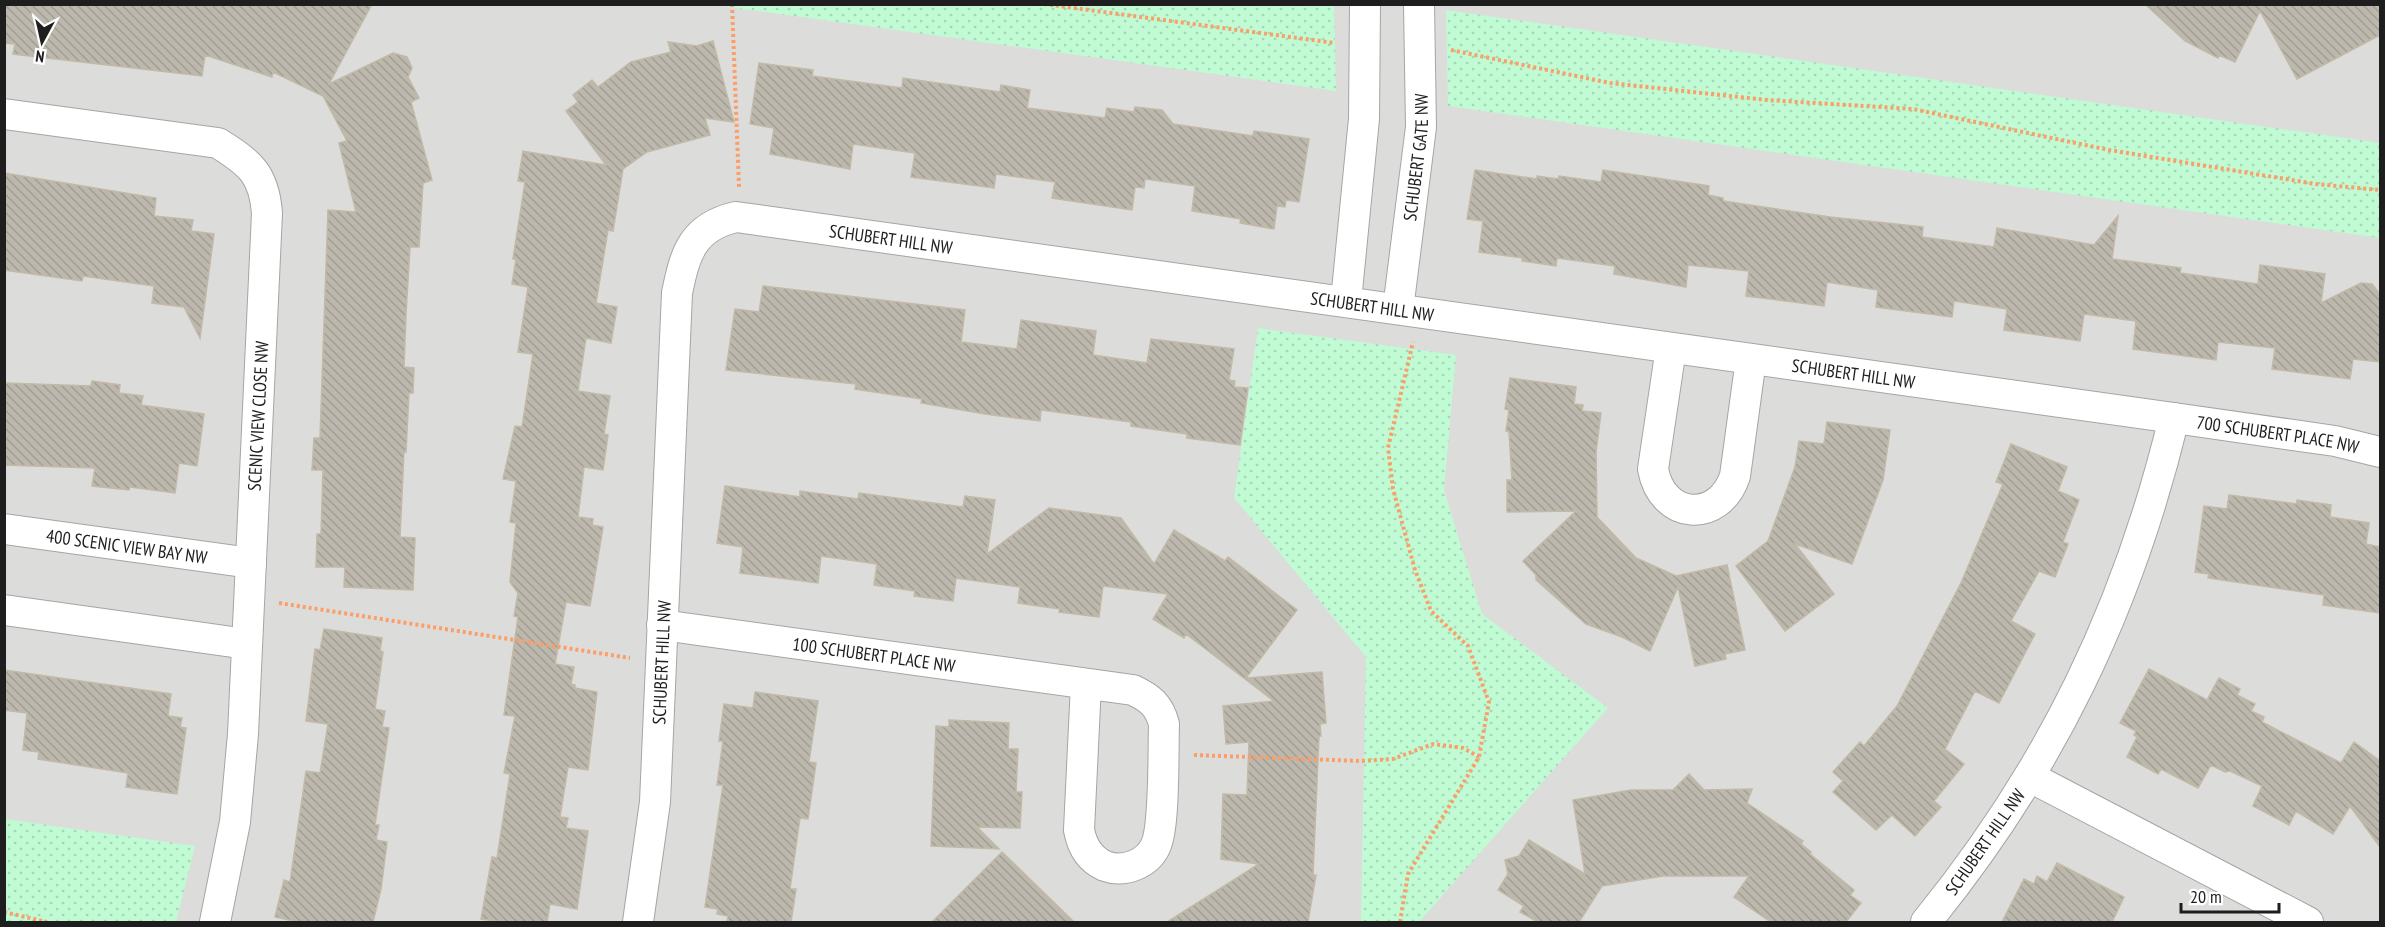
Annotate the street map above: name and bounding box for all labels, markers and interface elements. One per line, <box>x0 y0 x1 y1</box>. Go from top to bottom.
north arrow <box>12 12 72 72</box>
text: N <box>34 46 46 67</box>
street label: SCHUBERT GATE NW <box>1398 93 1432 222</box>
street label: SCHUBERT HILL NW <box>828 219 954 259</box>
street label: SCHUBERT HILL NW <box>1309 286 1435 326</box>
street label: SCENIC VIEW CLOSE NW <box>243 341 273 491</box>
street label: SCHUBERT HILL NW <box>1791 353 1917 393</box>
street label: 700 SCHUBERT PLACE NW <box>2195 410 2361 458</box>
street label: 400 SCENIC VIEW BAY NW <box>45 523 209 568</box>
street label: SCHUBERT HILL NW <box>647 600 675 725</box>
street label: 100 SCHUBERT PLACE NW <box>791 632 957 677</box>
street label: SCHUBERT HILL NW <box>1940 785 2030 899</box>
scale bar <box>2181 876 2278 914</box>
text: 20 m <box>2190 885 2222 908</box>

